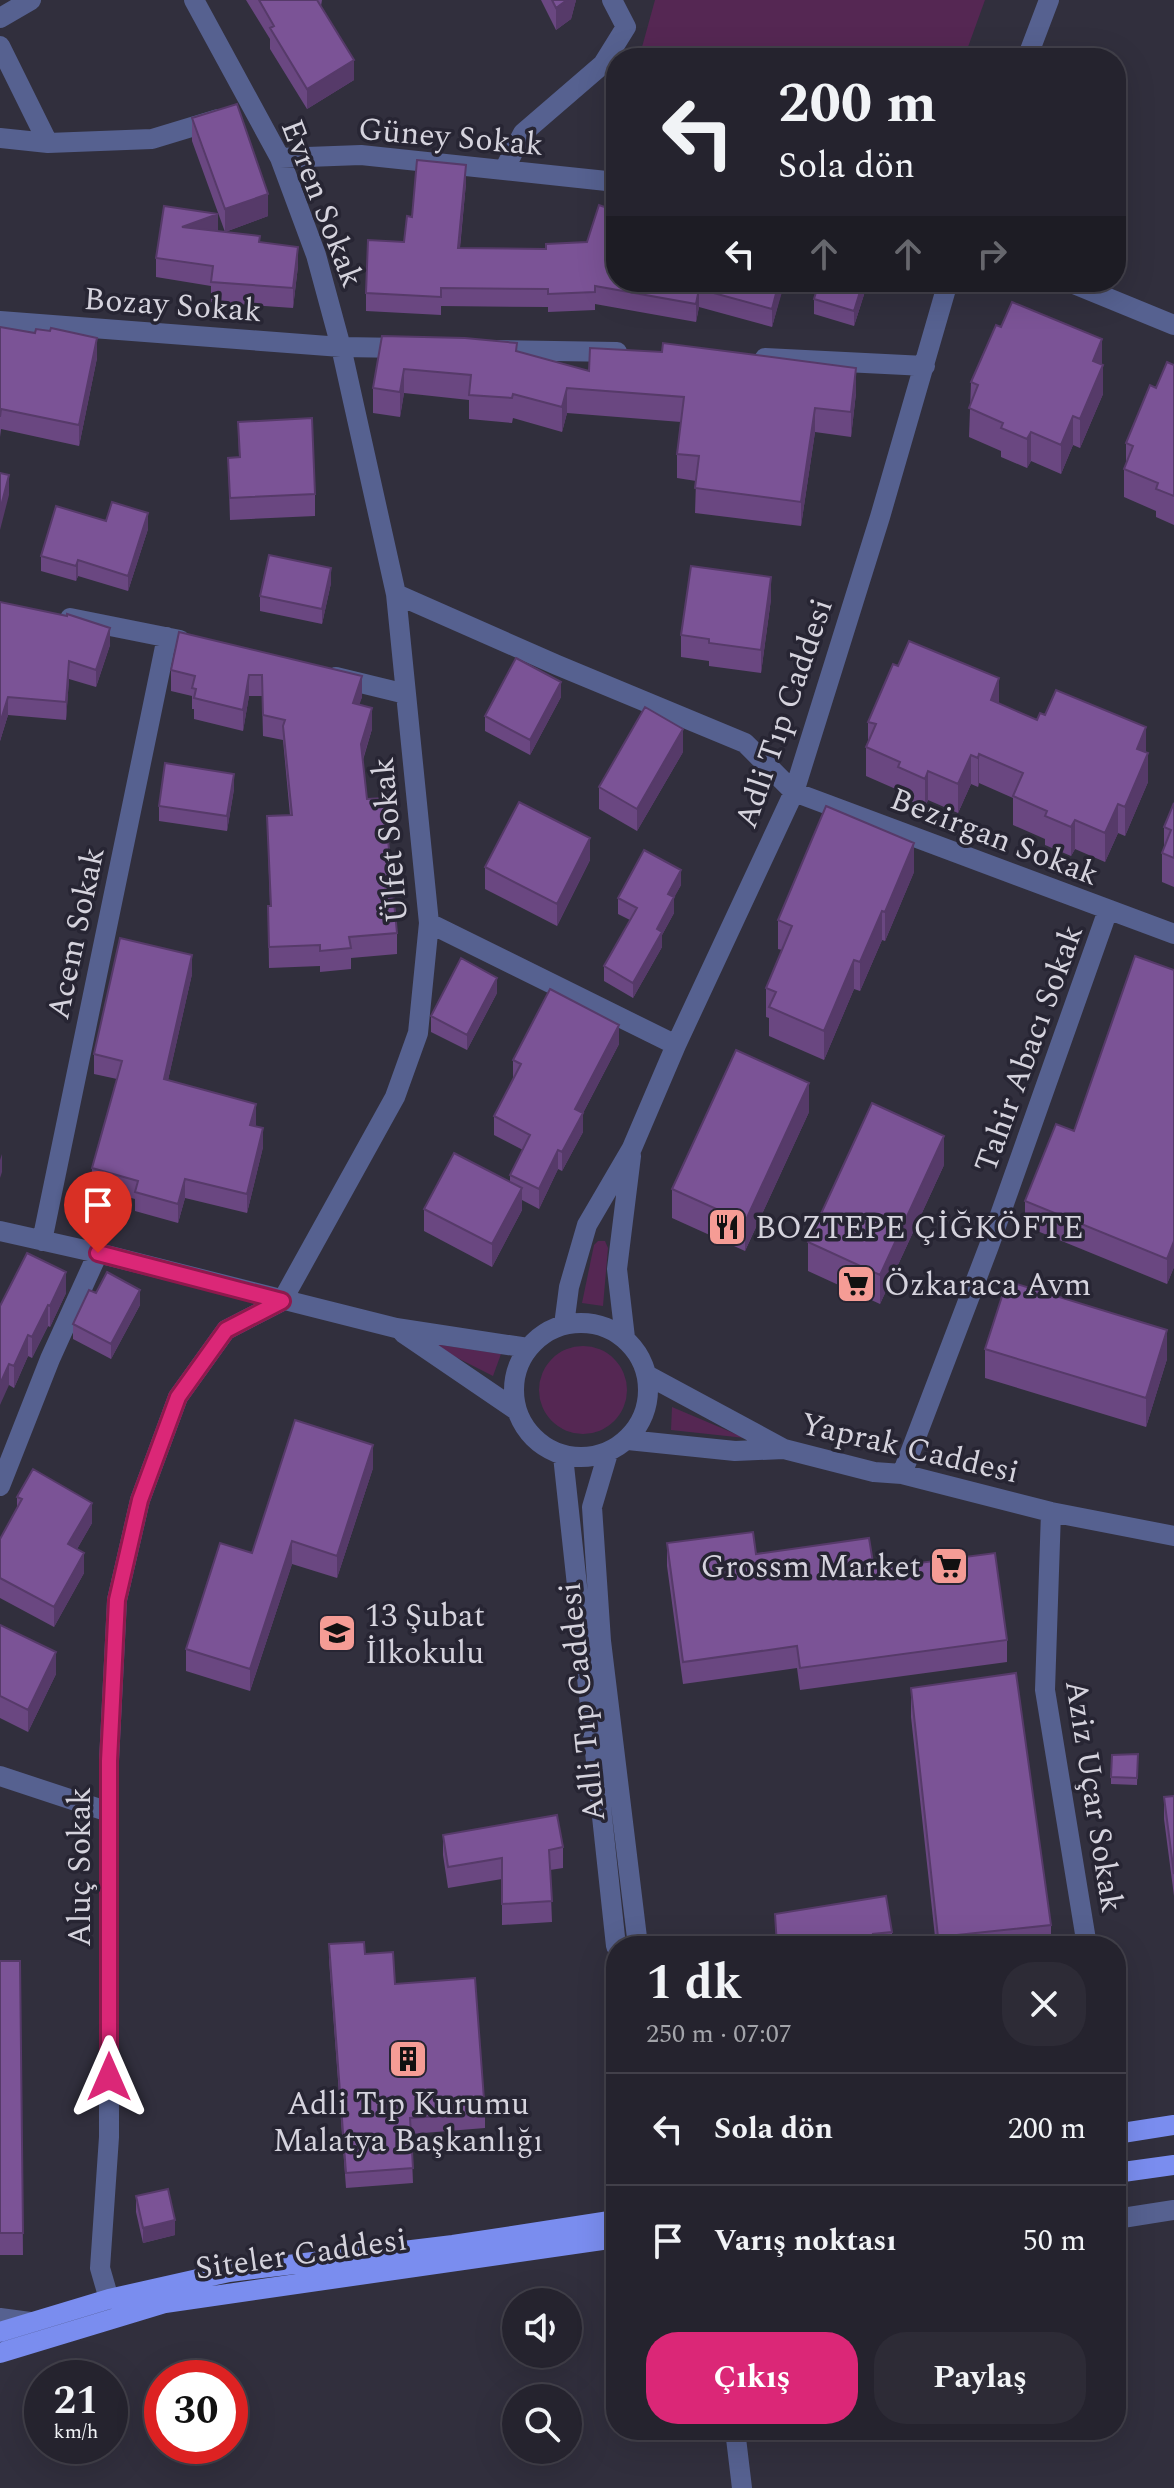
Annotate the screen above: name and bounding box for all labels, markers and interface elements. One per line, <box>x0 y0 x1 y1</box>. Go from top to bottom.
text: 200 m <box>778 62 937 147</box>
icon: left <box>646 80 750 184</box>
street label: Güney Sokak <box>356 105 545 170</box>
street label: Evren Sokak <box>267 112 376 295</box>
text: Sola dön <box>778 139 915 194</box>
icon: left <box>718 232 762 276</box>
icon: ahead <box>802 232 846 276</box>
icon: ahead <box>886 232 930 276</box>
icon: right <box>970 232 1014 276</box>
street label: Bozay Sokak <box>82 275 264 336</box>
street label: Adli Tıp Caddesi <box>722 592 847 835</box>
street label: Ülfet Sokak <box>359 755 422 925</box>
street label: Bezirgan Sokak <box>883 775 1106 900</box>
street label: Acem Sokak <box>34 842 119 1024</box>
street label: Tahir Abacı Sokak <box>962 917 1097 1180</box>
pin <box>64 1171 132 1253</box>
icon: arrive <box>76 1183 120 1227</box>
place label: BOZTEPE ÇİĞKÖFTE <box>755 1204 1084 1253</box>
restaurant icon: BOZTEPE ÇİĞKÖFTE <box>706 1206 748 1248</box>
place label: Özkaraca Avm <box>884 1261 1091 1310</box>
supermarket icon: Özkaraca Avm <box>835 1263 877 1305</box>
street label: Yaprak Caddesi <box>796 1400 1024 1497</box>
place label: Grossm Market <box>701 1543 921 1592</box>
supermarket icon: Grossm Market <box>928 1545 970 1587</box>
street label: Adli Tıp Caddesi <box>546 1580 619 1824</box>
place label: 13 Şubat İlkokulu <box>365 1592 485 1678</box>
school or university icon: 13 Şubat İlkokulu <box>316 1612 358 1654</box>
street label: Aziz Uçar Sokak <box>1051 1676 1136 1916</box>
street label: Aluç Sokak <box>56 1787 105 1947</box>
text: 1 dk <box>646 1947 742 2020</box>
button: close <box>1002 1962 1086 2046</box>
text: 250 m · 07:07 <box>646 2014 792 2054</box>
position arrow <box>67 2035 151 2119</box>
building icon: Adli Tıp Kurumu Malatya Başkanlığı <box>387 2038 429 2080</box>
place label: Adli Tıp Kurumu Malatya Başkanlığı <box>273 2080 543 2166</box>
text: Sola dön <box>714 2106 833 2152</box>
text: 200 m <box>1008 2106 1086 2152</box>
icon: left <box>646 2107 690 2151</box>
street label: Siteler Caddesi <box>192 2215 410 2294</box>
text: Varış noktası <box>714 2218 896 2264</box>
text: 50 m <box>1023 2218 1086 2264</box>
icon: arrive <box>646 2219 690 2263</box>
map controls <box>502 2288 582 2464</box>
button: sound <box>502 2288 582 2368</box>
button: Çıkış <box>646 2332 858 2424</box>
button: Paylaş <box>874 2332 1086 2424</box>
speed limit sign: 30 <box>144 2360 248 2464</box>
text: 21 <box>54 2371 98 2432</box>
button: search <box>502 2384 582 2464</box>
text: km/h <box>54 2417 99 2447</box>

